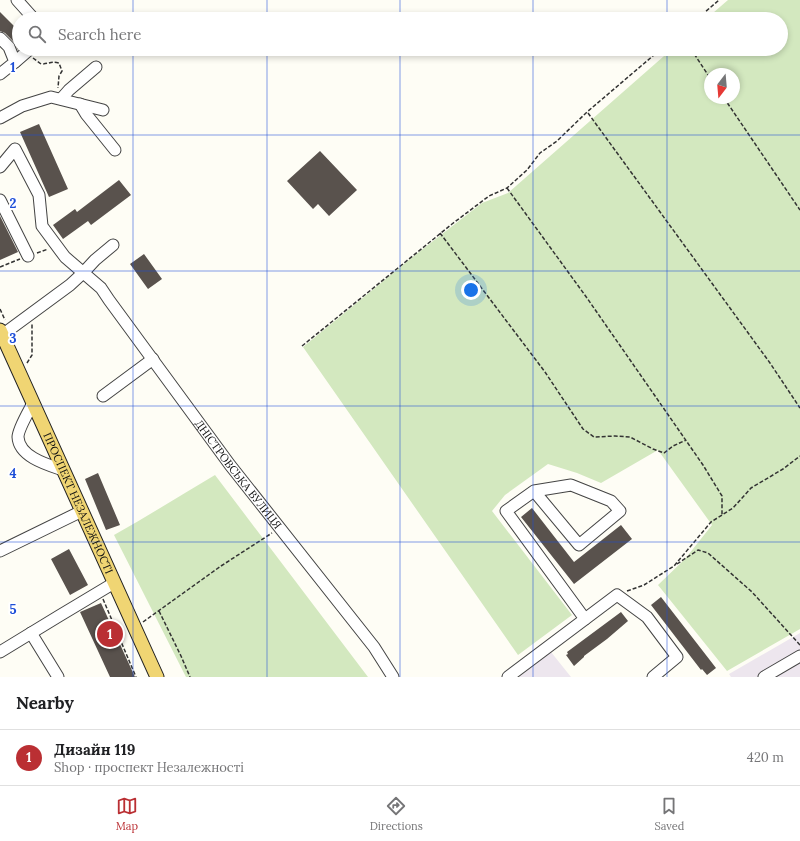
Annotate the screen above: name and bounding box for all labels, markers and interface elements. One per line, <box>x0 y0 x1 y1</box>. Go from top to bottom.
search box <box>12 12 788 56</box>
icon: search <box>26 23 48 45</box>
text: Search here <box>58 25 141 44</box>
text: 1 <box>10 59 16 76</box>
north arrow <box>704 68 740 104</box>
text: 2 <box>10 195 17 212</box>
your location <box>461 280 481 300</box>
text: 3 <box>9 330 17 347</box>
street label: ДНІСТРОВСЬКА ВУЛИЦЯ <box>192 417 285 532</box>
street label: ПРОСПЕКТ НЕЗАЛЕЖНОСТІ <box>40 430 117 576</box>
text: 4 <box>9 465 17 482</box>
text: 5 <box>9 601 17 618</box>
pin: 1 <box>97 619 123 649</box>
text: Nearby <box>16 692 74 714</box>
text: Дизайн 119 <box>54 740 135 759</box>
text: 1 <box>26 749 32 766</box>
text: 420 m <box>747 749 784 766</box>
text: Shop · проспект Незалежності <box>54 759 244 776</box>
tab: Map <box>116 795 138 833</box>
tab: Directions <box>370 795 423 833</box>
tab: Saved <box>654 795 684 833</box>

